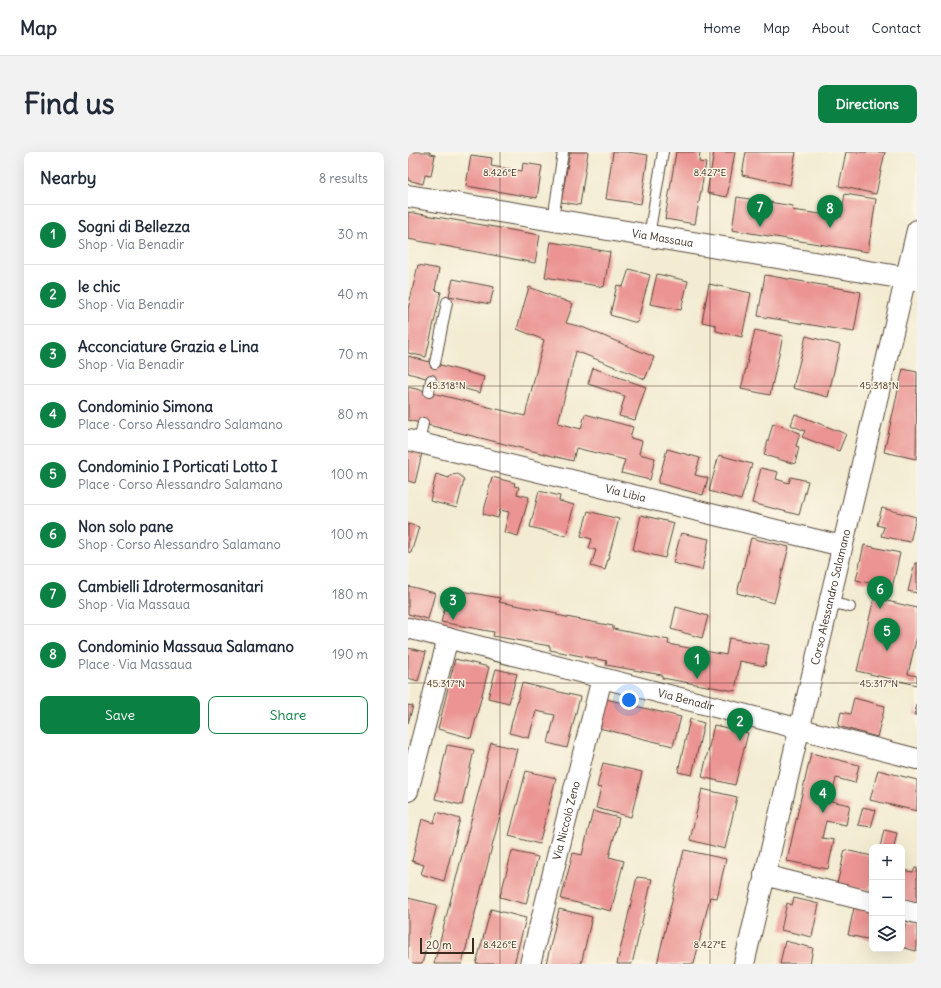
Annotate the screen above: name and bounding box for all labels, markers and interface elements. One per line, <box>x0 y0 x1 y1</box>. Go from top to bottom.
text: Map <box>20 16 57 40</box>
text: Home <box>703 19 741 37</box>
text: Map <box>763 19 790 37</box>
text: About <box>812 19 850 37</box>
text: Contact <box>872 19 921 37</box>
button: Directions <box>818 85 917 123</box>
text: Find us <box>24 86 115 122</box>
text: 8.426°E <box>483 166 517 179</box>
text: 8.427°E <box>693 166 727 179</box>
text: Nearby <box>40 167 96 189</box>
text: 8 results <box>319 170 368 187</box>
pin: 7 <box>747 194 773 227</box>
pin: 8 <box>817 195 843 228</box>
text: Sogni di Bellezza <box>78 217 190 236</box>
text: 1 <box>50 226 56 243</box>
text: 30 m <box>338 226 368 243</box>
street label: Via Massaua <box>631 226 694 250</box>
text: Shop · Via Benadir <box>78 236 184 253</box>
text: le chic <box>78 277 120 296</box>
text: 2 <box>49 286 57 303</box>
text: 40 m <box>337 286 368 303</box>
text: Shop · Via Benadir <box>78 296 184 313</box>
text: Acconciature Grazia e Lina <box>78 337 259 356</box>
text: 3 <box>49 346 57 363</box>
text: 70 m <box>339 346 368 363</box>
text: Shop · Via Benadir <box>78 356 184 373</box>
text: 45.318°N <box>426 379 466 392</box>
text: 45.318°N <box>859 379 899 392</box>
text: Condominio Simona <box>78 397 213 416</box>
text: 4 <box>49 406 57 423</box>
text: 80 m <box>337 406 368 423</box>
text: Place · Corso Alessandro Salamano <box>78 416 283 433</box>
text: Condominio I Porticati Lotto I <box>78 457 277 476</box>
text: 5 <box>49 466 57 483</box>
text: 100 m <box>331 466 368 483</box>
text: Place · Corso Alessandro Salamano <box>78 476 283 493</box>
street label: Via Libia <box>604 481 647 505</box>
text: Non solo pane <box>78 517 173 536</box>
text: 6 <box>49 526 57 543</box>
text: 100 m <box>331 526 368 543</box>
street label: Corso Alessandro Salamano <box>808 528 853 666</box>
text: Shop · Corso Alessandro Salamano <box>78 536 281 553</box>
pin: 6 <box>867 576 893 609</box>
text: Cambielli Idrotermosanitari <box>78 577 263 596</box>
text: 7 <box>50 586 56 603</box>
text: 180 m <box>332 586 368 603</box>
pin: 3 <box>440 587 466 620</box>
text: Shop · Via Massaua <box>78 596 190 613</box>
pin: 5 <box>874 618 900 651</box>
text: Condominio Massaua Salamano <box>78 637 294 656</box>
text: 8 <box>49 646 57 663</box>
text: 190 m <box>332 646 368 663</box>
pin: 1 <box>684 646 710 679</box>
text: Place · Via Massaua <box>78 656 192 673</box>
text: 45.317°N <box>427 677 465 690</box>
text: 45.317°N <box>860 677 898 690</box>
street label: Via Benadir <box>656 686 716 714</box>
your location <box>619 690 639 710</box>
button: Save <box>40 696 200 734</box>
button: Share <box>208 696 368 734</box>
pin: 2 <box>727 708 753 741</box>
street label: Via Niccolò Zeno <box>549 779 583 861</box>
pin: 4 <box>810 780 836 813</box>
map controls <box>869 844 905 952</box>
button: + <box>869 844 905 880</box>
button: − <box>869 880 905 916</box>
button: layers <box>869 916 905 952</box>
scale bar <box>420 936 474 955</box>
text: 20 m <box>426 938 452 952</box>
text: 8.426°E <box>483 938 517 951</box>
text: 8.427°E <box>693 938 727 951</box>

